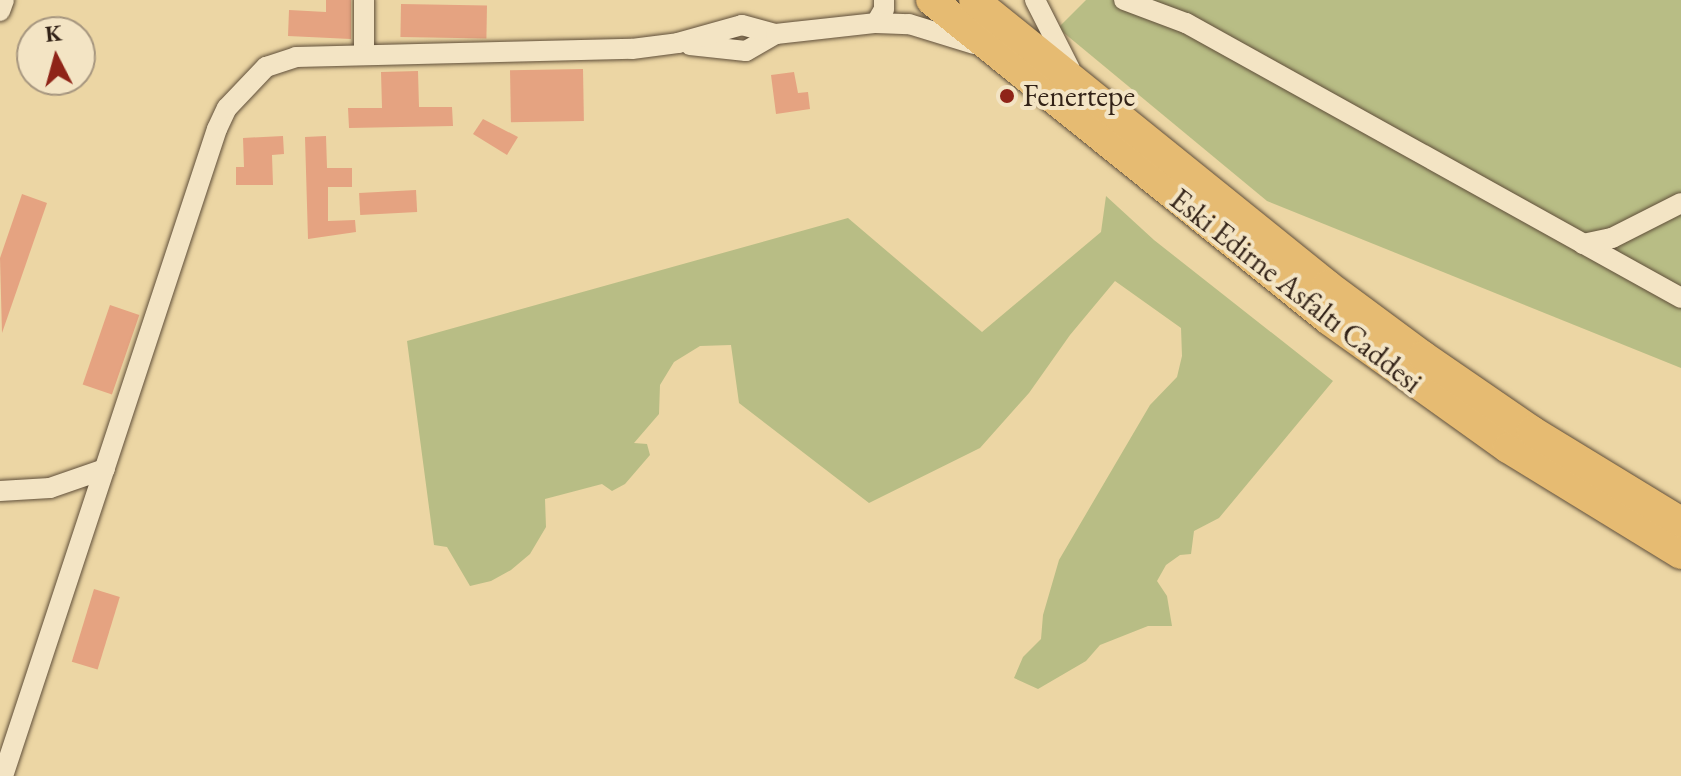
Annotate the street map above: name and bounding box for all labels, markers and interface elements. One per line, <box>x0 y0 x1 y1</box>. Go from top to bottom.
north arrow <box>16 16 96 96</box>
text: K <box>44 18 64 49</box>
place label: Fenertepe <box>1023 78 1135 114</box>
marker: Fenertepe <box>998 87 1016 105</box>
street label: Eski Edirne Asfaltı Caddesi <box>1163 181 1429 401</box>

